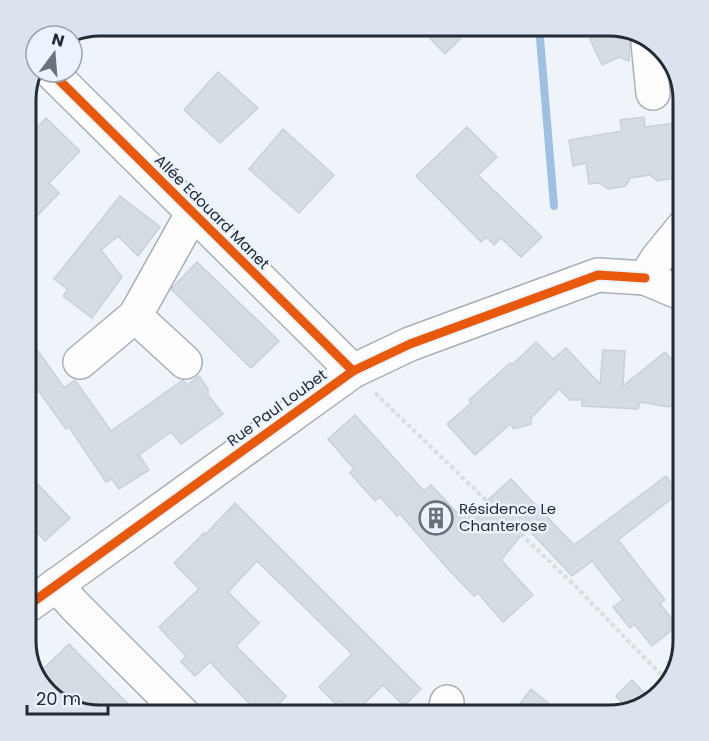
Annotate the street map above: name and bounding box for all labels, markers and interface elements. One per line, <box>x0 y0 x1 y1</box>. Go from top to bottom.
north arrow <box>24 24 84 84</box>
text: N <box>49 27 67 53</box>
street label: Allée Edouard Manet <box>150 150 274 274</box>
street label: Rue Paul Loubet <box>223 364 331 451</box>
place label: Résidence Le Chanterose <box>459 498 556 536</box>
building icon: Résidence Le Chanterose <box>418 500 454 536</box>
scale bar <box>27 678 108 716</box>
text: 20 m <box>36 686 81 711</box>

